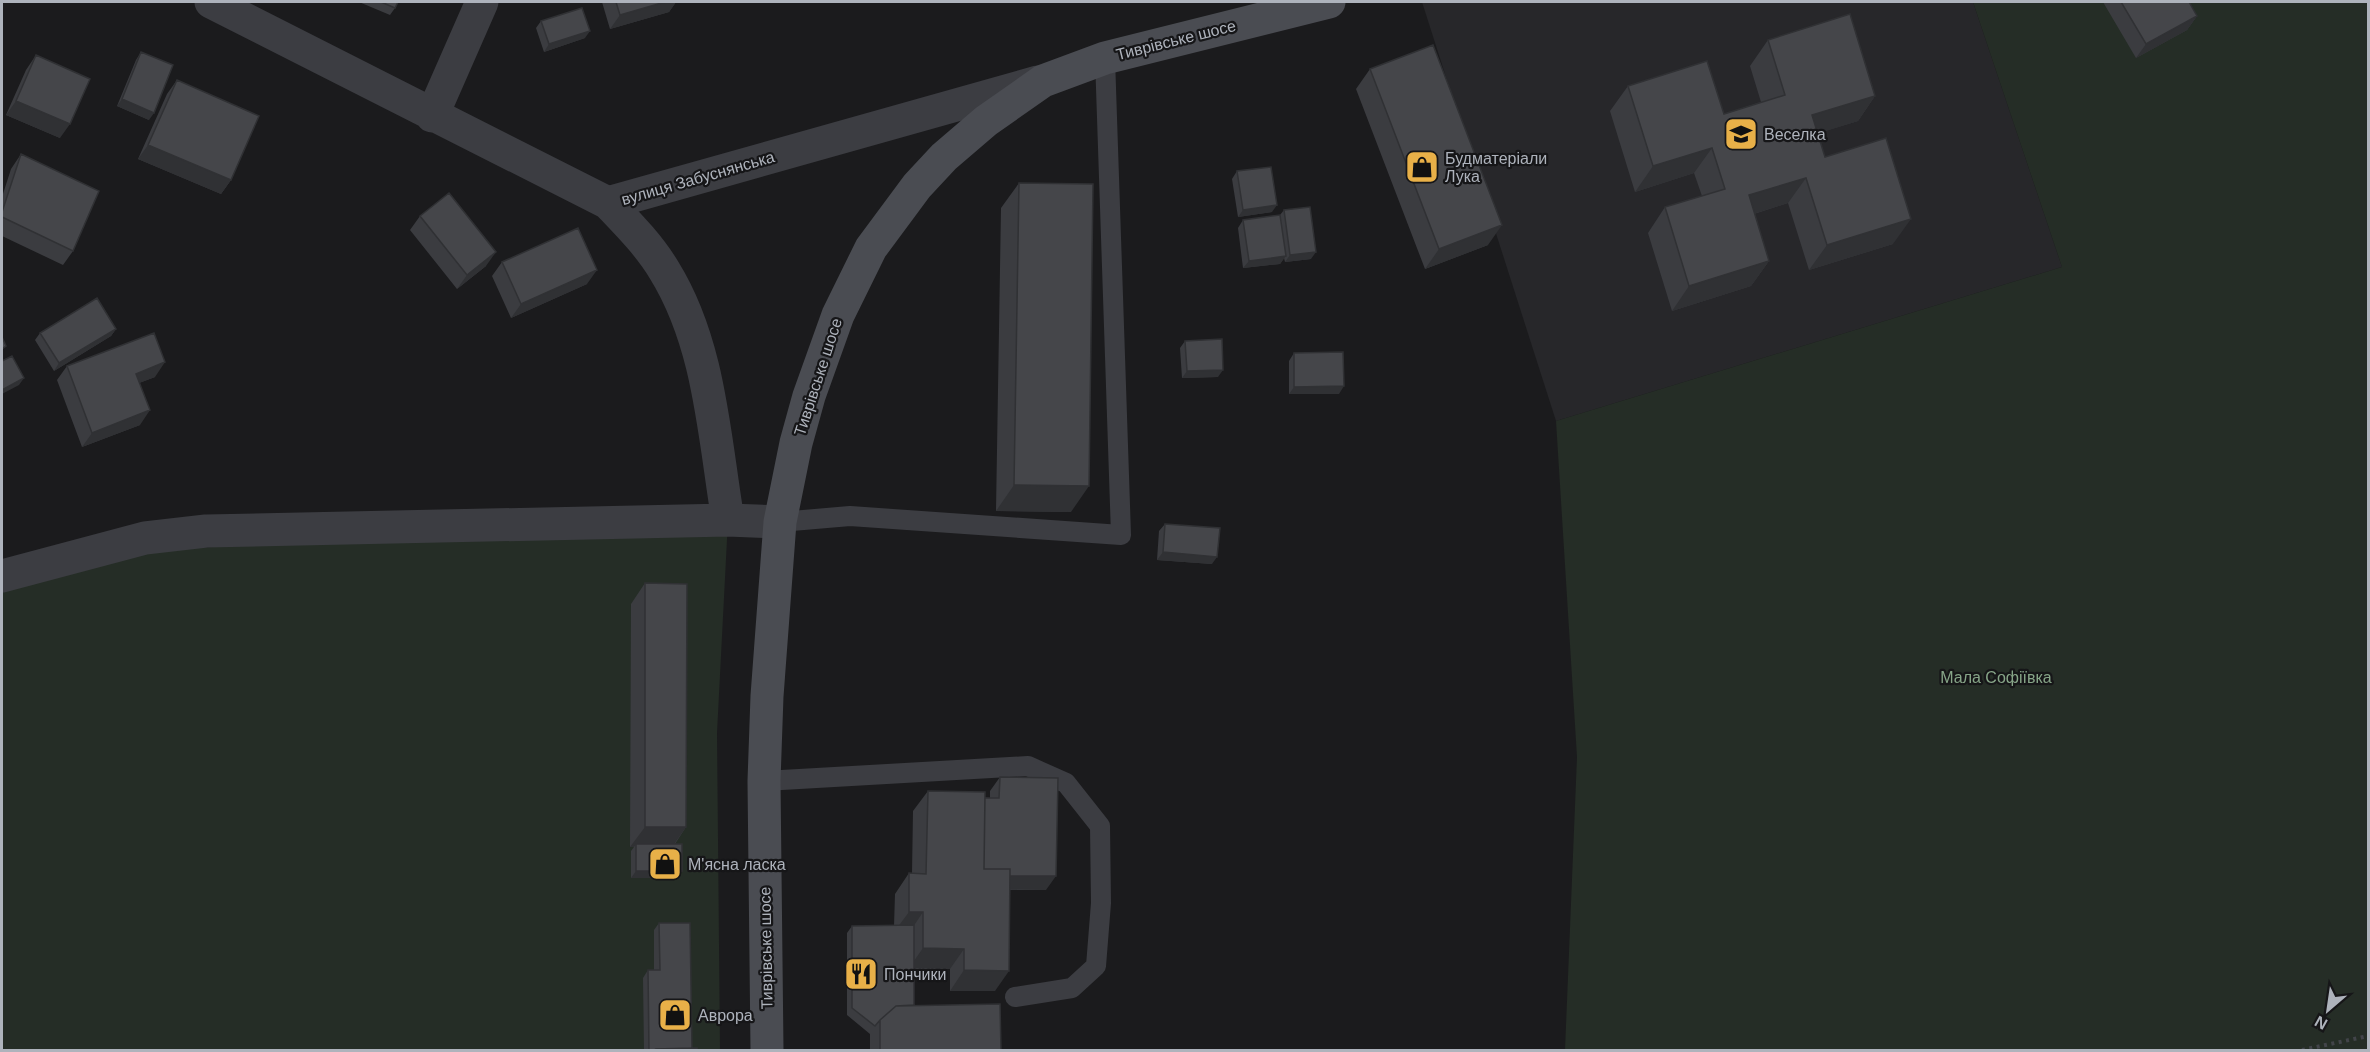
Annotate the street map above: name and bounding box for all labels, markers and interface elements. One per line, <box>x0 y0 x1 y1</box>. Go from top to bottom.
street label: Тиврівське шосе <box>1114 17 1238 63</box>
school or university icon: Веселка <box>1723 116 1759 152</box>
place label: Веселка <box>1764 126 1826 143</box>
street label: вулиця Забуснянська <box>619 148 777 208</box>
shop icon: Будматеріали Лука <box>1404 149 1440 185</box>
place label: Будматеріали Лука <box>1445 150 1547 185</box>
street label: Тиврівське шосе <box>791 316 845 438</box>
park label: Мала Софіївка <box>1940 669 2052 686</box>
shop icon: М'ясна ласка <box>647 846 683 882</box>
place label: М'ясна ласка <box>688 856 786 873</box>
street label: Тиврівське шосе <box>756 886 776 1010</box>
restaurant icon: Пончики <box>843 956 879 992</box>
place label: Пончики <box>884 966 946 983</box>
north arrow <box>2298 980 2358 1040</box>
shop icon: Аврора <box>657 997 693 1033</box>
place label: Аврора <box>698 1007 753 1024</box>
text: N <box>2312 1012 2330 1033</box>

